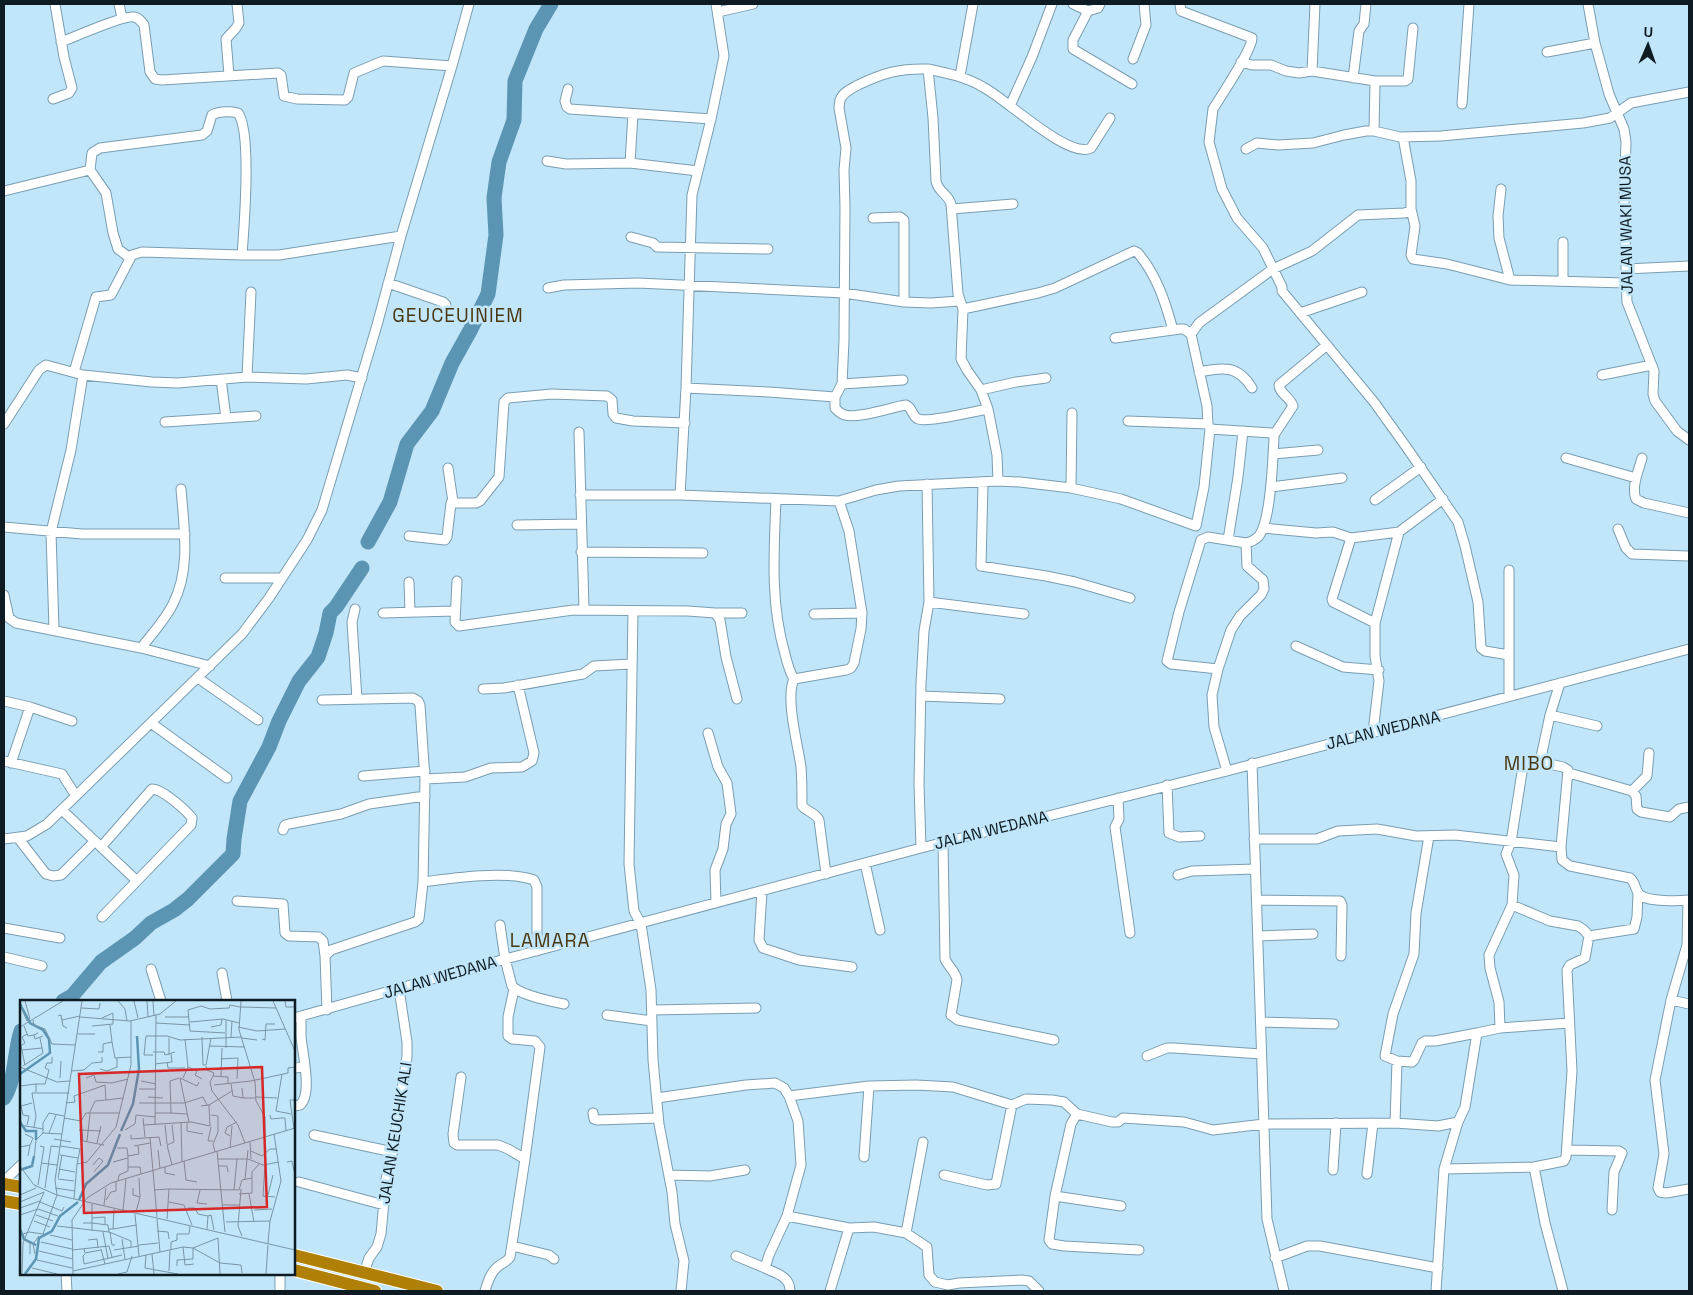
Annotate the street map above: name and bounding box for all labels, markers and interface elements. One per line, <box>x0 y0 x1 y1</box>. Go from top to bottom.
north arrow <box>1623 20 1673 70</box>
text: U <box>1643 23 1653 41</box>
street label: JALAN WAKI MUSA <box>1614 156 1638 294</box>
district label: GEUCEUINIEM <box>392 303 524 328</box>
street label: JALAN WEDANA <box>1324 706 1442 754</box>
district label: MIBO <box>1504 751 1554 776</box>
street label: JALAN WEDANA <box>932 806 1050 854</box>
district label: LAMARA <box>510 928 590 953</box>
street label: JALAN WEDANA <box>381 951 499 1003</box>
inset map <box>20 1000 295 1275</box>
street label: JALAN KEUCHIK ALI <box>373 1061 417 1205</box>

